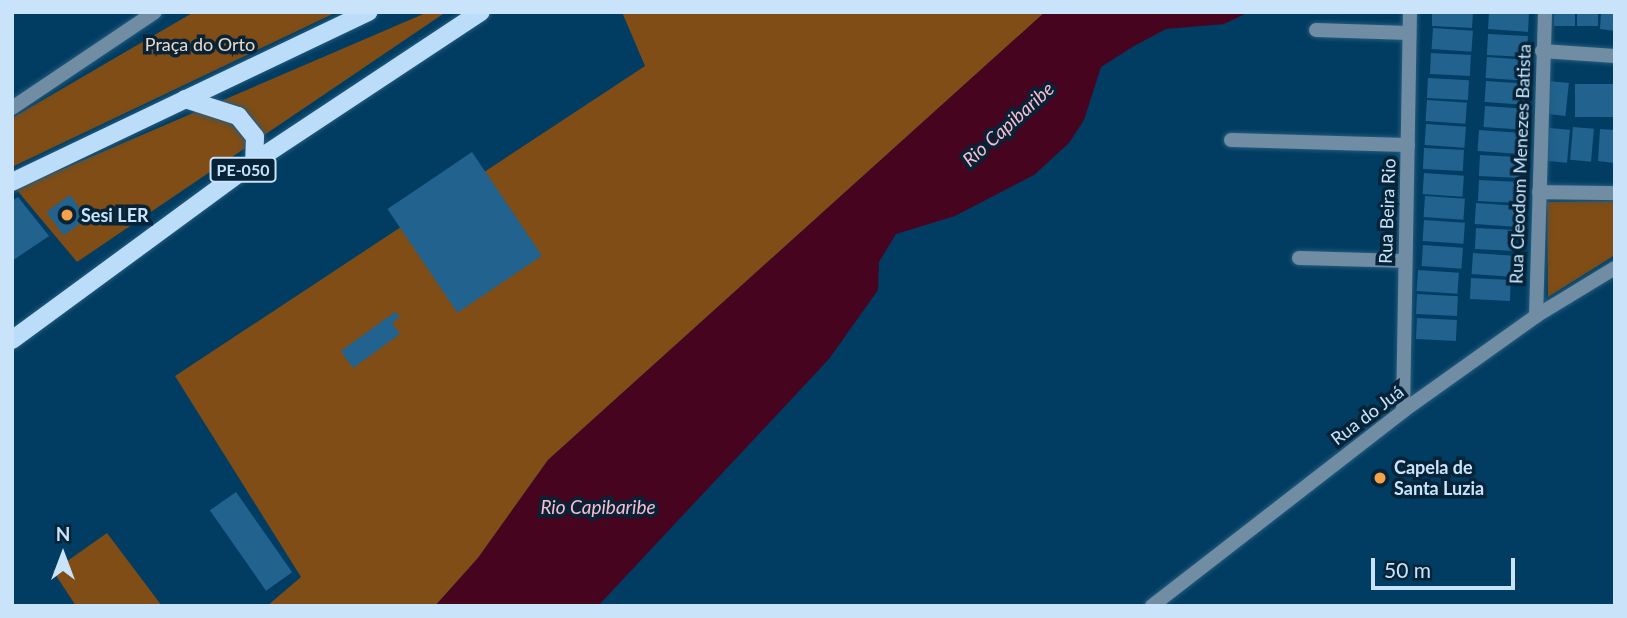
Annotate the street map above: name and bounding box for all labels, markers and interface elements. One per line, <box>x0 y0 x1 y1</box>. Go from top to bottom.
park label: Praça do Orto <box>145 33 255 55</box>
street label: Rua Cleodom Menezes Batista <box>1505 44 1535 284</box>
water label: Rio Capibaribe <box>958 77 1058 171</box>
road number: PE-050 <box>208 158 278 182</box>
street label: Rua Beira Rio <box>1374 158 1400 264</box>
place label: Sesi LER <box>81 204 149 226</box>
marker: Sesi LER <box>59 207 75 223</box>
street label: Rua do Juá <box>1326 381 1408 449</box>
place label: Capela de Santa Luzia <box>1394 457 1484 500</box>
marker: Capela de Santa Luzia <box>1372 470 1388 486</box>
water label: Rio Capibaribe <box>540 496 656 518</box>
north arrow <box>28 520 98 590</box>
text: N <box>56 522 70 545</box>
scale bar <box>1375 544 1518 588</box>
text: 50 m <box>1384 557 1431 582</box>

